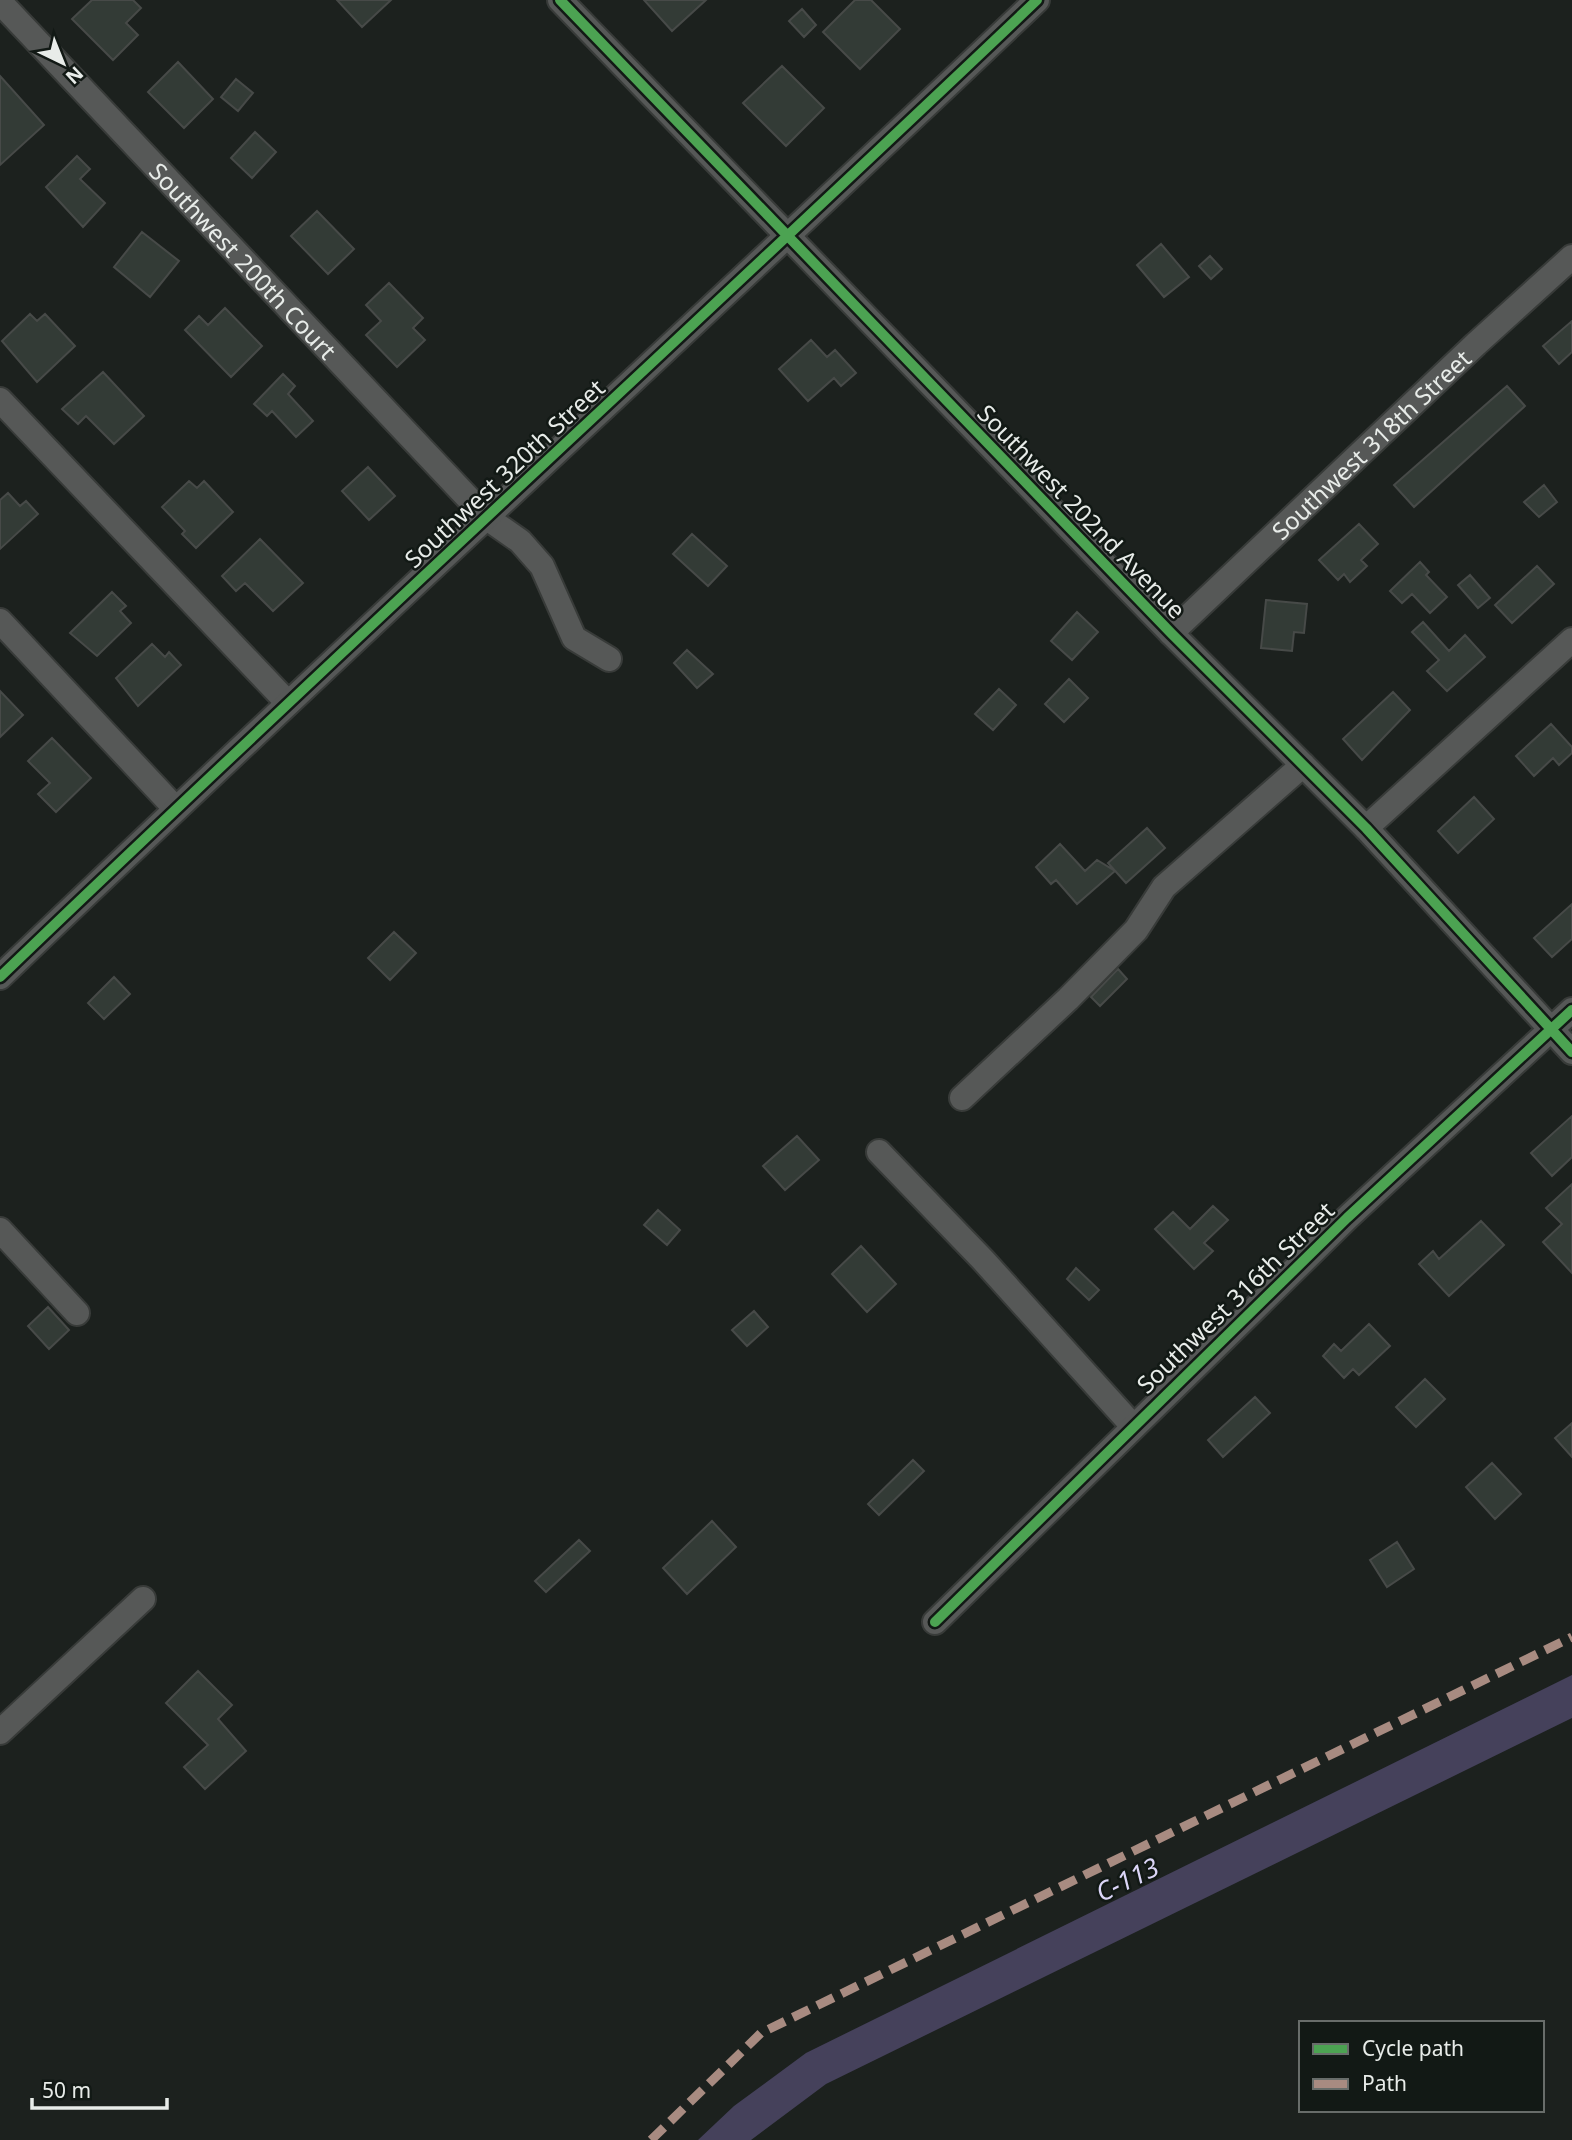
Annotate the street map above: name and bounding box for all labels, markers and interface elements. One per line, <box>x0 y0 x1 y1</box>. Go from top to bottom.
north arrow <box>28 28 98 98</box>
text: N <box>60 61 89 90</box>
street label: Southwest 200th Court <box>143 155 345 366</box>
street label: Southwest 318th Street <box>1264 341 1478 546</box>
street label: Southwest 320th Street <box>397 371 612 575</box>
street label: Southwest 202nd Avenue <box>971 397 1193 625</box>
street label: Southwest 316th Street <box>1129 1194 1341 1400</box>
water label: C-113 <box>1089 1848 1165 1910</box>
legend <box>1299 2021 1544 2112</box>
text: Cycle path <box>1362 2034 1464 2062</box>
scale bar <box>32 2066 166 2110</box>
text: Path <box>1362 2069 1407 2097</box>
text: 50 m <box>42 2076 91 2104</box>

